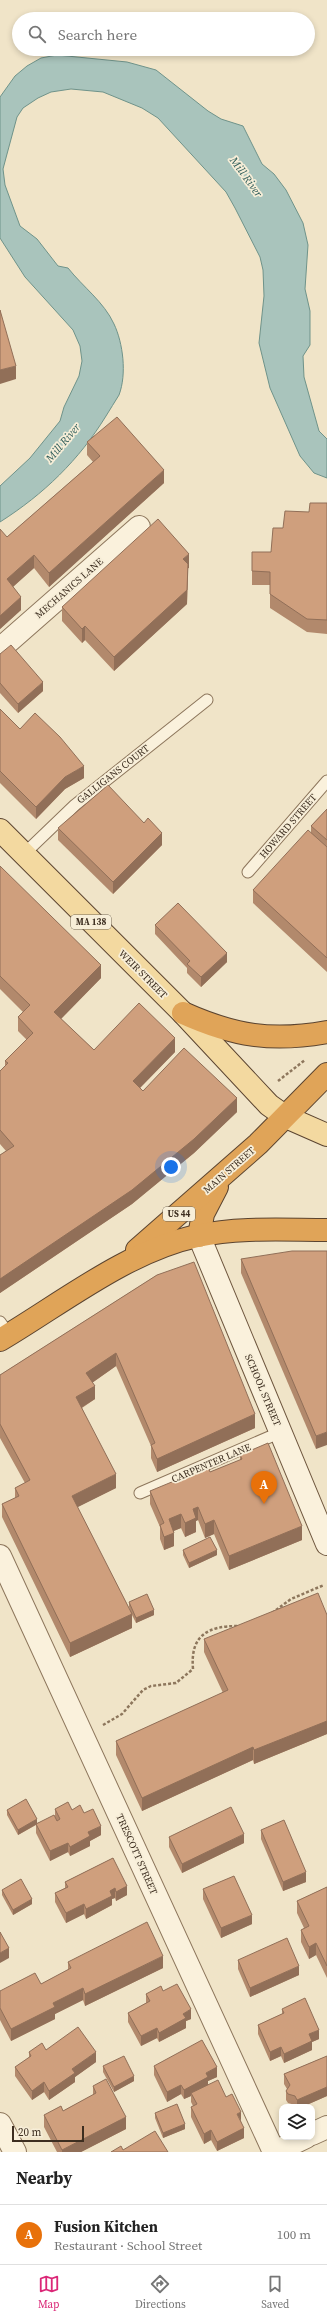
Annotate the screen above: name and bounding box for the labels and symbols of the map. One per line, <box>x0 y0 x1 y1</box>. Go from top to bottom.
water label: Mill River <box>226 153 266 201</box>
water label: Mill River <box>42 420 84 466</box>
street label: MECHANICS LANE <box>32 555 106 621</box>
street label: GALLIGANS COURT <box>74 742 152 806</box>
street label: HOWARD STREET <box>256 791 320 861</box>
road number: MA 138 <box>71 915 111 929</box>
street label: WEIR STREET <box>116 947 170 1001</box>
street label: MAIN STREET <box>200 1144 258 1196</box>
your location <box>161 1157 181 1177</box>
road number: US 44 <box>163 1207 195 1221</box>
street label: SCHOOL STREET <box>242 1352 284 1428</box>
street label: CARPENTER LANE <box>169 1440 253 1486</box>
pin: A <box>251 1471 277 1504</box>
street label: TRESCOTT STREET <box>113 1812 161 1896</box>
scale bar <box>12 2124 84 2143</box>

